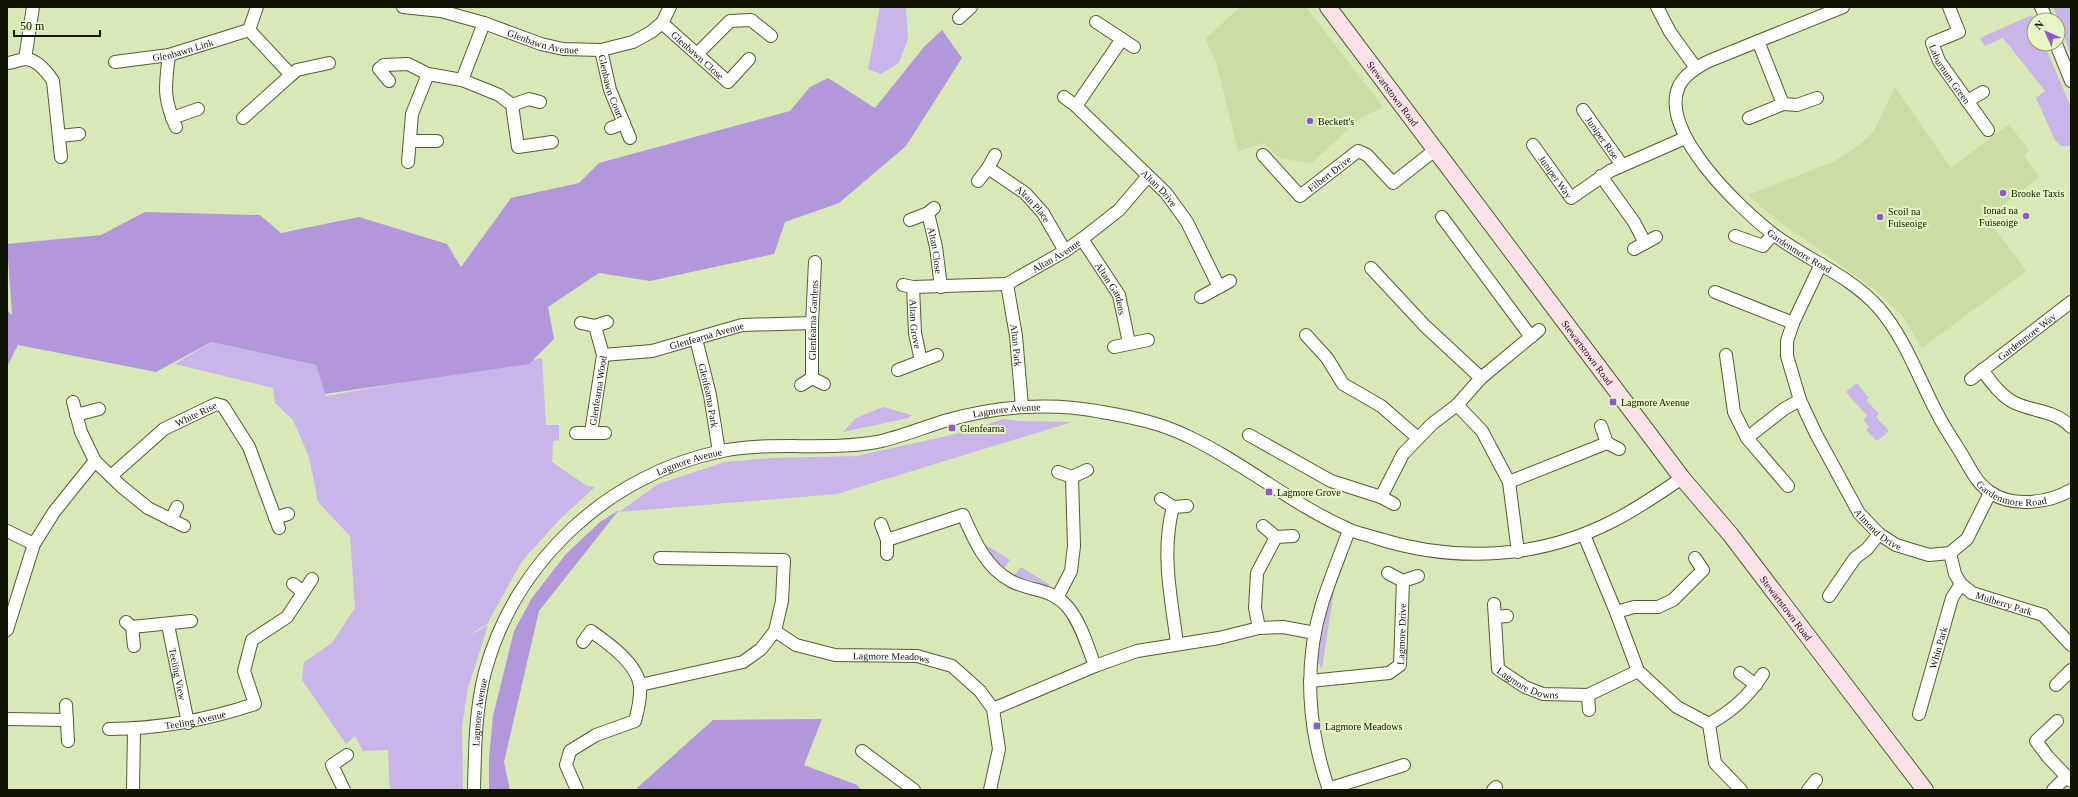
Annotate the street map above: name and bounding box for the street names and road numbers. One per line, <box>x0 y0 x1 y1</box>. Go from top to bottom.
street label: Glenbawn Avenue <box>506 27 579 55</box>
street label: Glenbawn Close <box>669 29 726 82</box>
street label: Glenbawn Link <box>152 37 215 63</box>
street label: Laburnum Green <box>1927 43 1973 106</box>
street label: Glenbawn Court <box>596 54 626 120</box>
street label: Stewartstown Road <box>1365 59 1420 128</box>
street label: Juniper Rise <box>1583 115 1621 162</box>
street label: Filbert Drive <box>1305 153 1354 194</box>
street label: Juniper Way <box>1536 154 1574 200</box>
street label: Altan Drive <box>1139 167 1180 210</box>
street label: Altan Place <box>1013 183 1052 225</box>
street label: Altan Close <box>925 226 944 275</box>
street label: Gardenmore Road <box>1765 227 1833 275</box>
street label: Altan Avenue <box>1030 237 1083 275</box>
street label: Altan Gardens <box>1093 260 1128 316</box>
street label: Glenfearna Gardens <box>807 280 820 360</box>
street label: Altan Grove <box>908 299 923 350</box>
street label: Gardenmore Way <box>1995 311 2058 363</box>
street label: Stewartstown Road <box>1559 318 1615 387</box>
street label: Glenfearna Avenue <box>668 320 746 352</box>
street label: Altan Park <box>1008 323 1024 367</box>
street label: Glenfearna Wood <box>587 355 609 426</box>
street label: Glenfearna Park <box>696 362 720 428</box>
street label: White Rise <box>173 399 219 429</box>
street label: Lagmore Avenue <box>972 401 1041 420</box>
street label: Lagmore Avenue <box>655 446 723 478</box>
street label: Gardenmore Road <box>1974 478 2048 508</box>
street label: Almond Drive <box>1852 507 1903 552</box>
street label: Stewartstown Road <box>1758 574 1814 643</box>
street label: Mulberry Park <box>1974 589 2034 617</box>
street label: Lagmore Drive <box>1395 603 1408 665</box>
street label: Whin Park <box>1927 626 1950 670</box>
street label: Teeling View <box>167 647 188 702</box>
street label: Lagmore Meadows <box>853 650 931 665</box>
street label: Lagmore Downs <box>1495 665 1559 700</box>
street label: Lagmore Avenue <box>470 677 489 747</box>
street label: Teeling Avenue <box>164 708 228 731</box>

